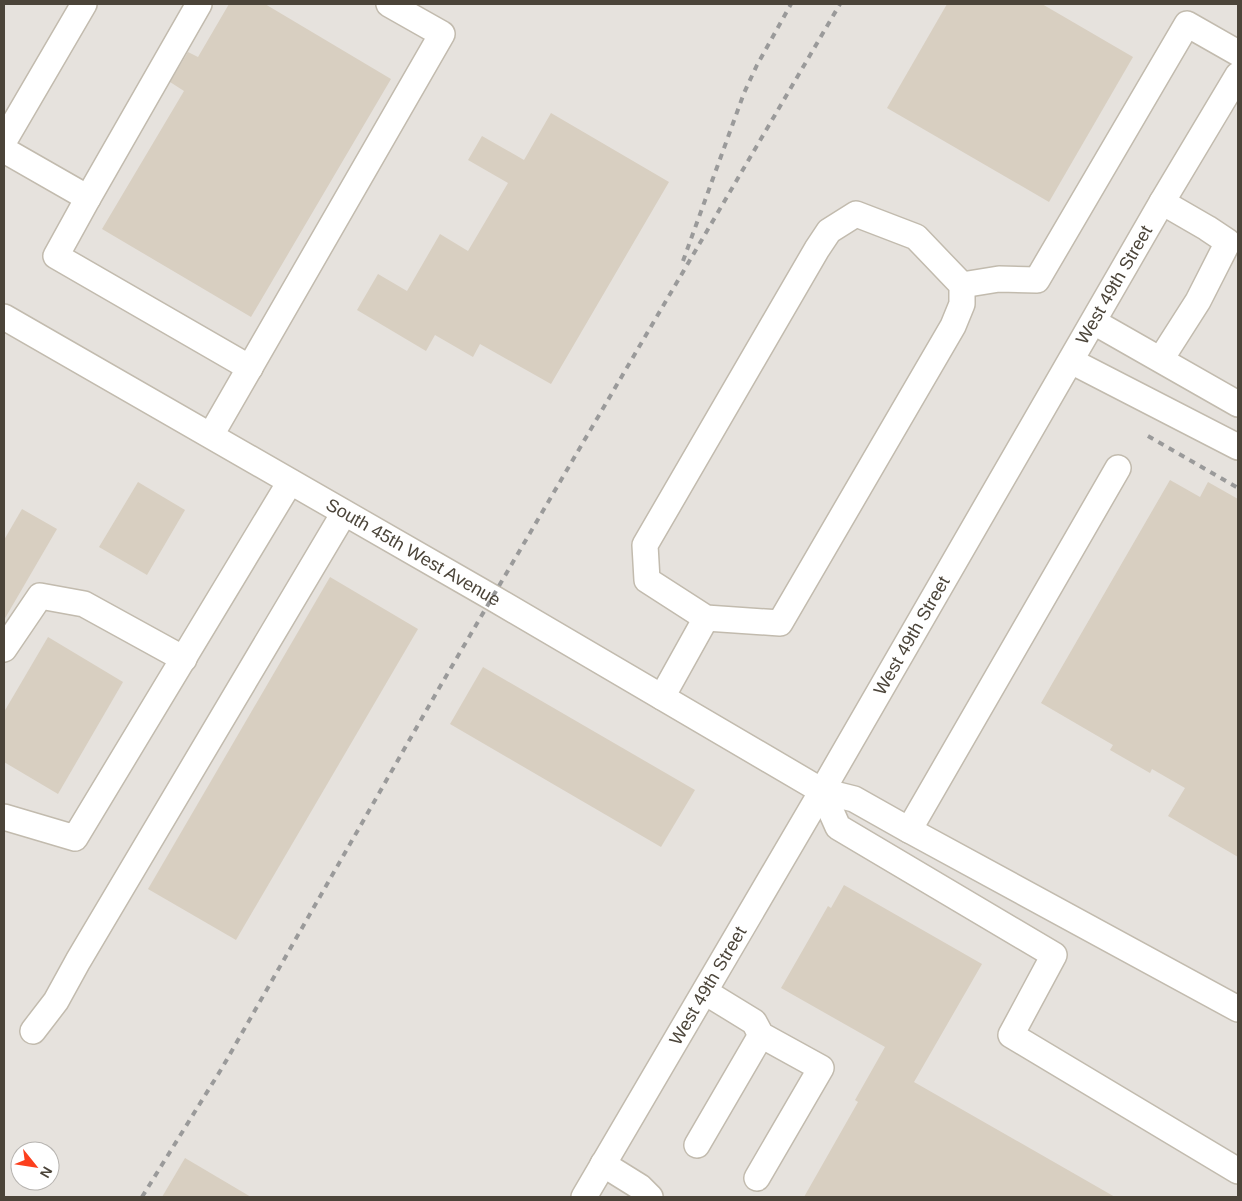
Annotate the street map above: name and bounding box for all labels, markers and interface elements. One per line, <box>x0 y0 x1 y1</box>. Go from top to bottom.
street label: West 49th Street <box>1072 222 1156 348</box>
street label: South 45th West Avenue <box>323 494 504 610</box>
street label: West 49th Street <box>870 573 954 699</box>
street label: West 49th Street <box>665 923 750 1048</box>
north arrow <box>10 1141 60 1191</box>
text: N <box>37 1164 56 1181</box>

